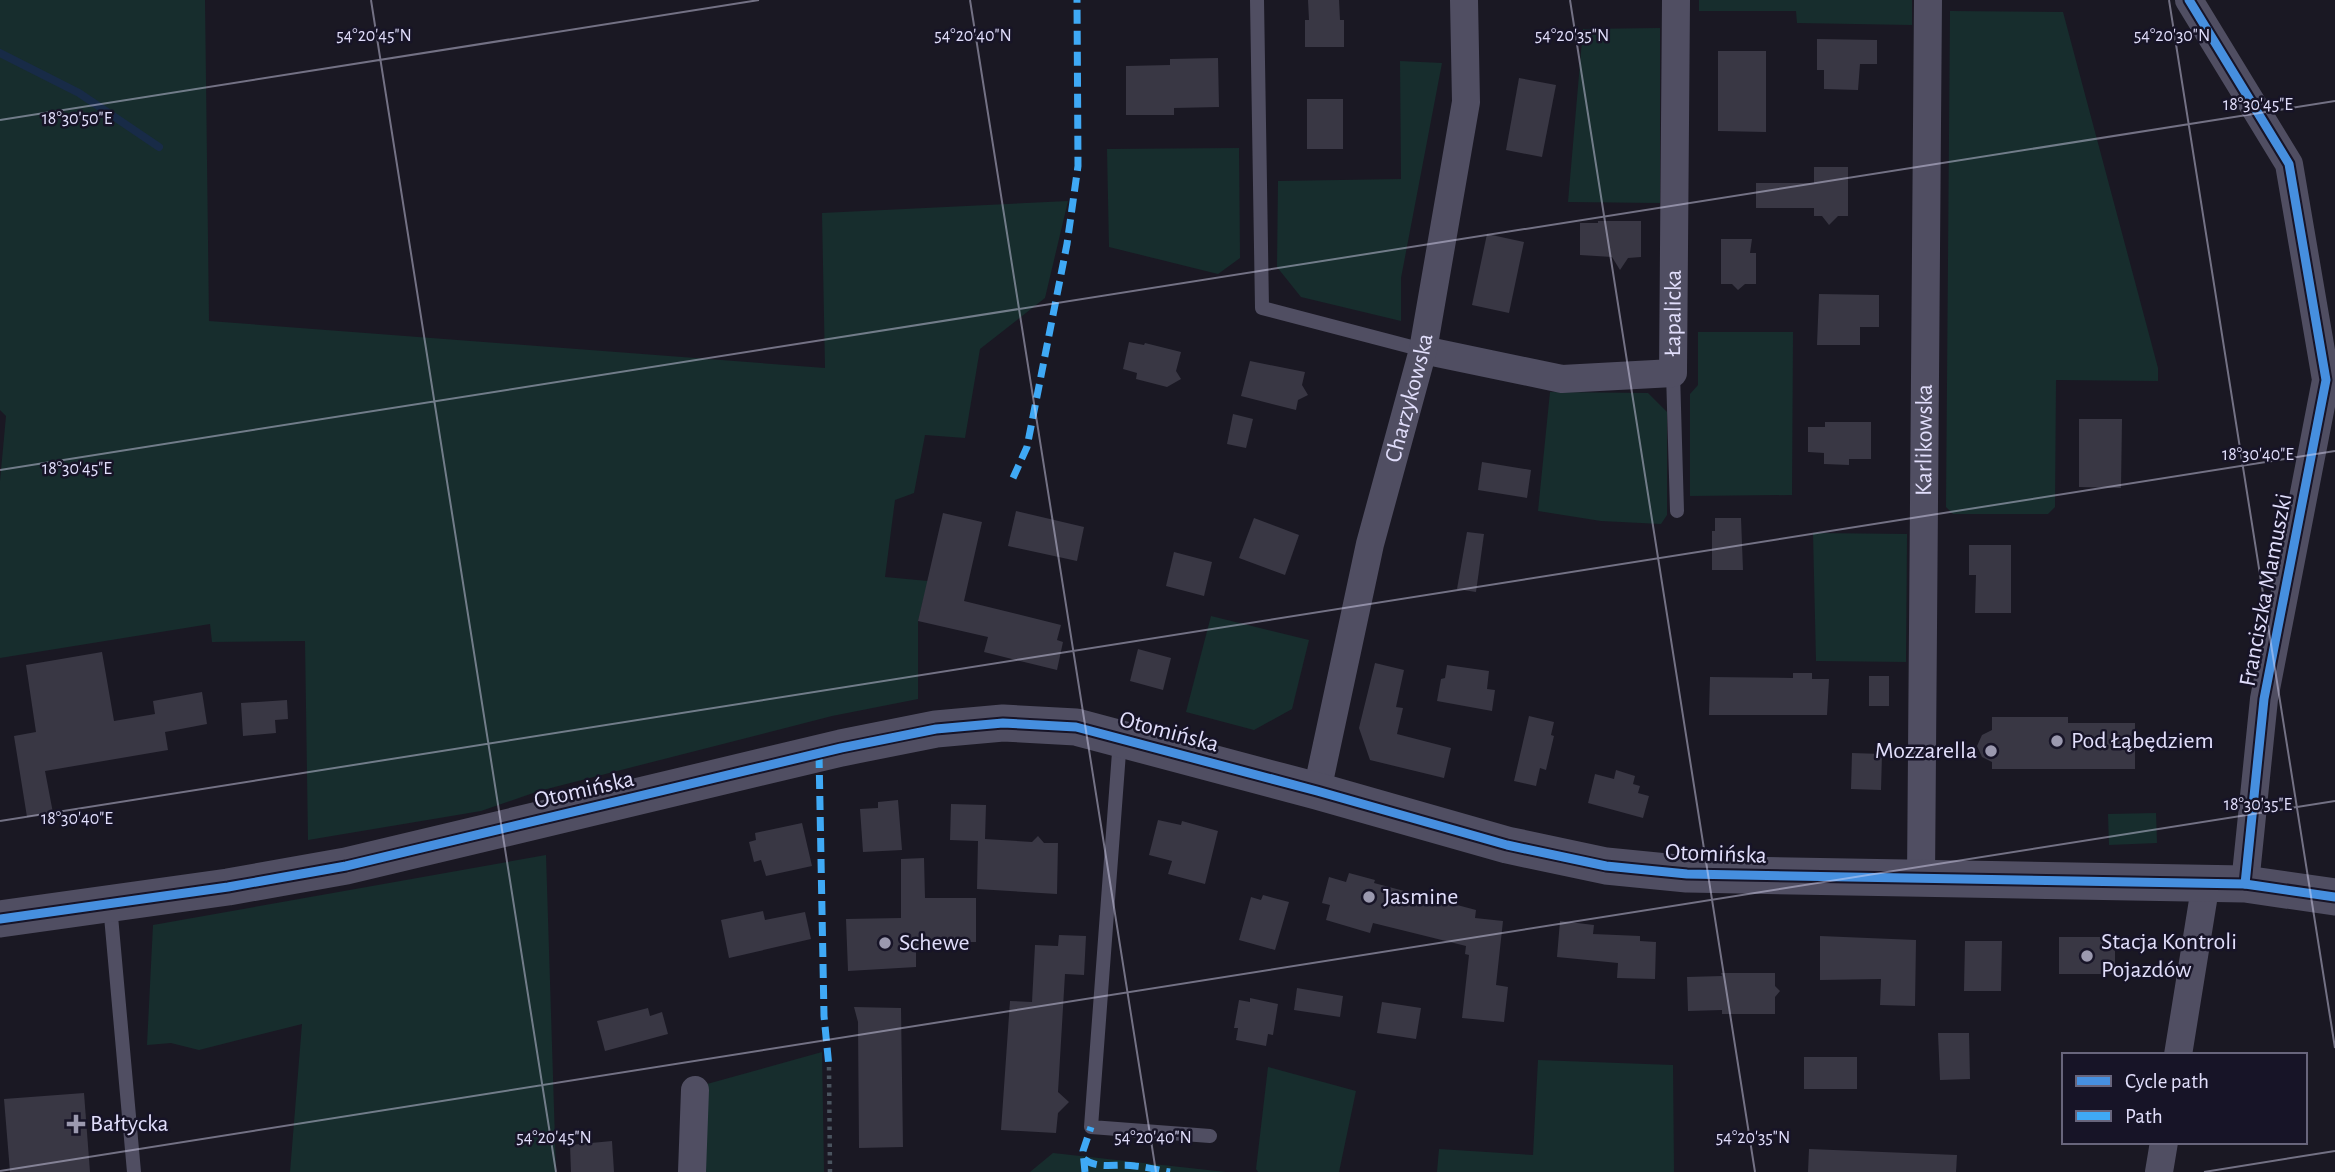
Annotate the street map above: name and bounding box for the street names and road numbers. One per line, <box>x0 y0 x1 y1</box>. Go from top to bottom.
street label: Łapalicka <box>1661 269 1686 357</box>
street label: Charzykowska <box>1381 332 1438 465</box>
street label: Karlikowska <box>1912 384 1937 496</box>
street label: Franciszka Mamuszki <box>2236 491 2296 689</box>
street label: Otomińska <box>1117 707 1221 757</box>
street label: Otomińska <box>532 767 636 813</box>
street label: Otomińska <box>1665 840 1767 868</box>

